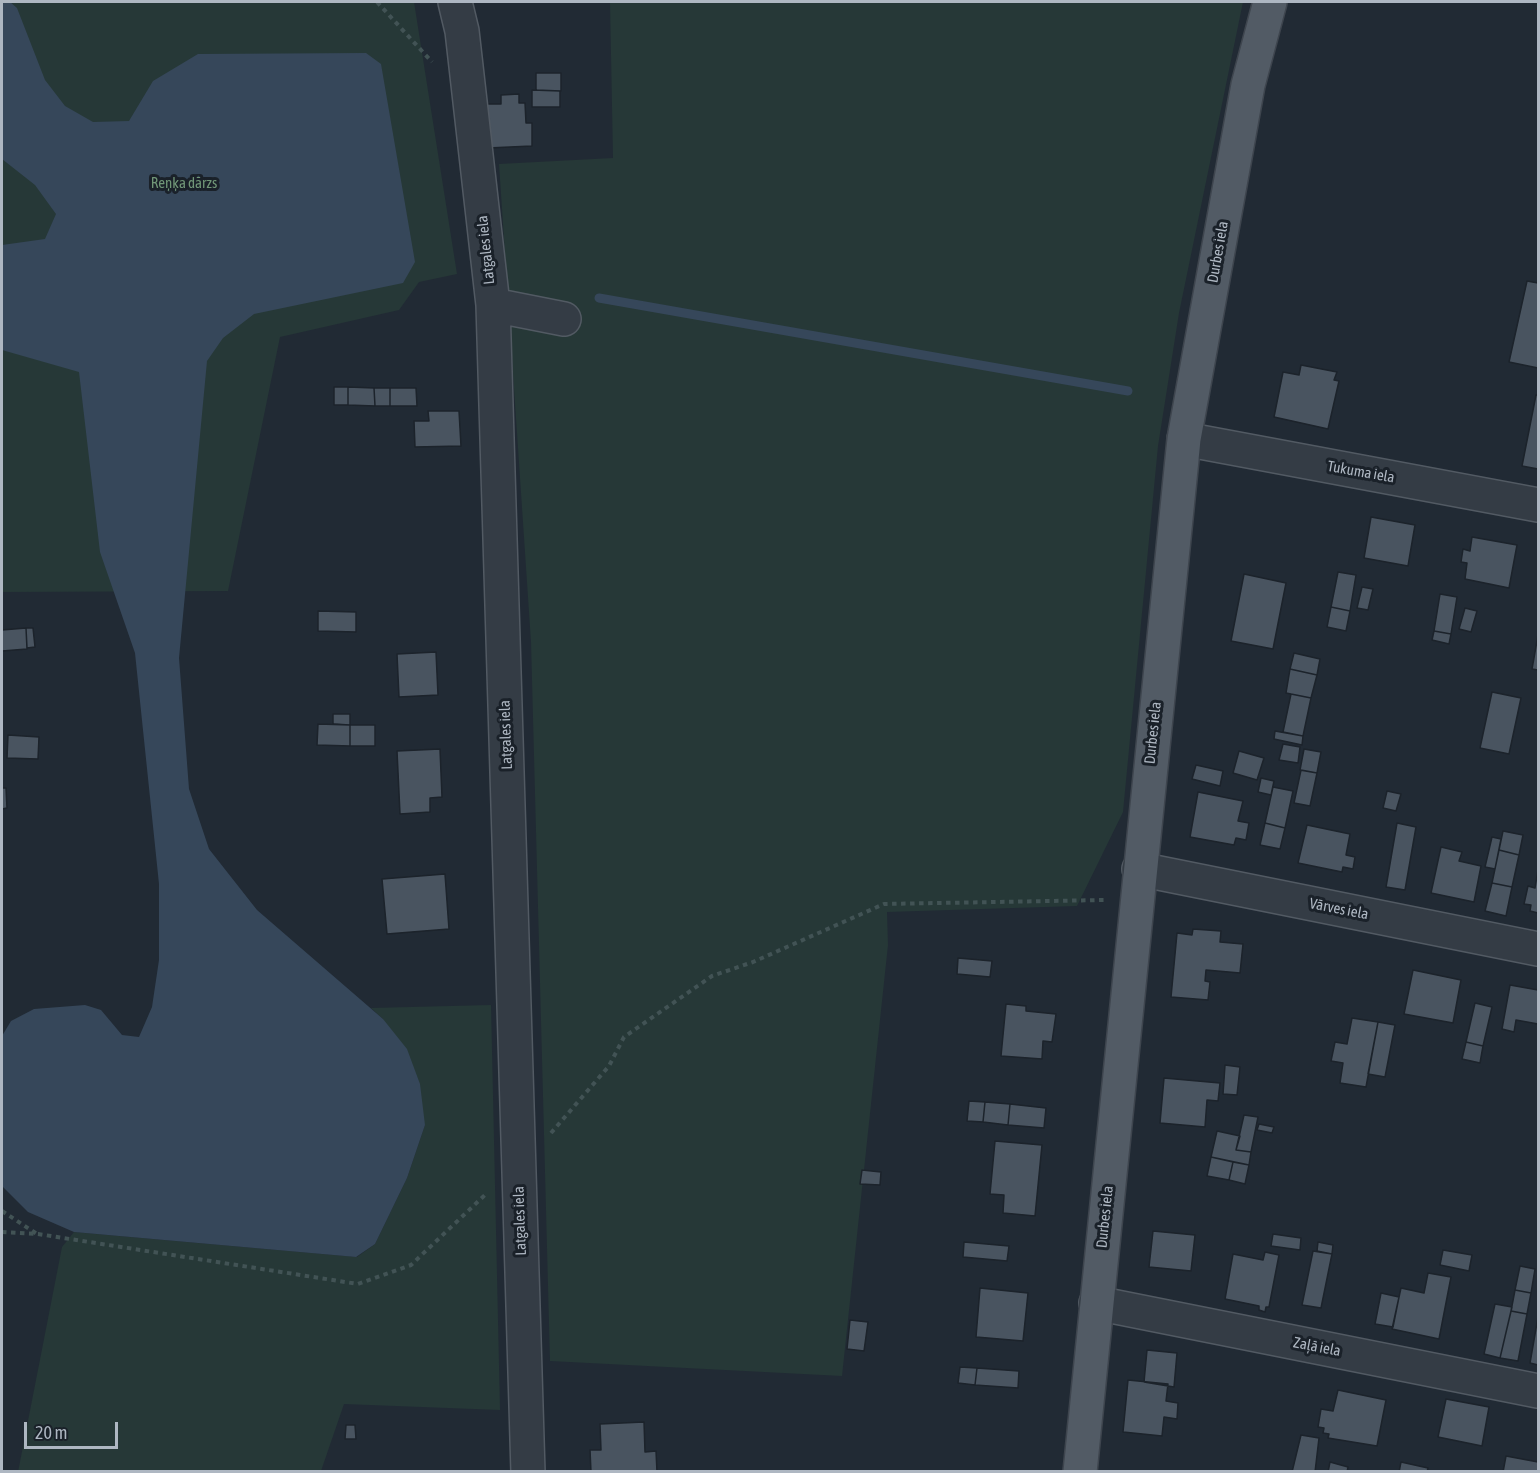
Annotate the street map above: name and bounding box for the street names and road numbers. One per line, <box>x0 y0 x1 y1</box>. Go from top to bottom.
street label: Latgales iela <box>473 215 499 285</box>
street label: Durbes iela <box>1204 220 1232 284</box>
street label: Tukuma iela <box>1326 457 1396 487</box>
street label: Latgales iela <box>496 700 516 770</box>
street label: Durbes iela <box>1141 701 1165 765</box>
street label: Vārves iela <box>1308 894 1370 924</box>
street label: Durbes iela <box>1093 1185 1117 1249</box>
street label: Latgales iela <box>510 1186 530 1256</box>
street label: Zaļā iela <box>1292 1334 1342 1360</box>

